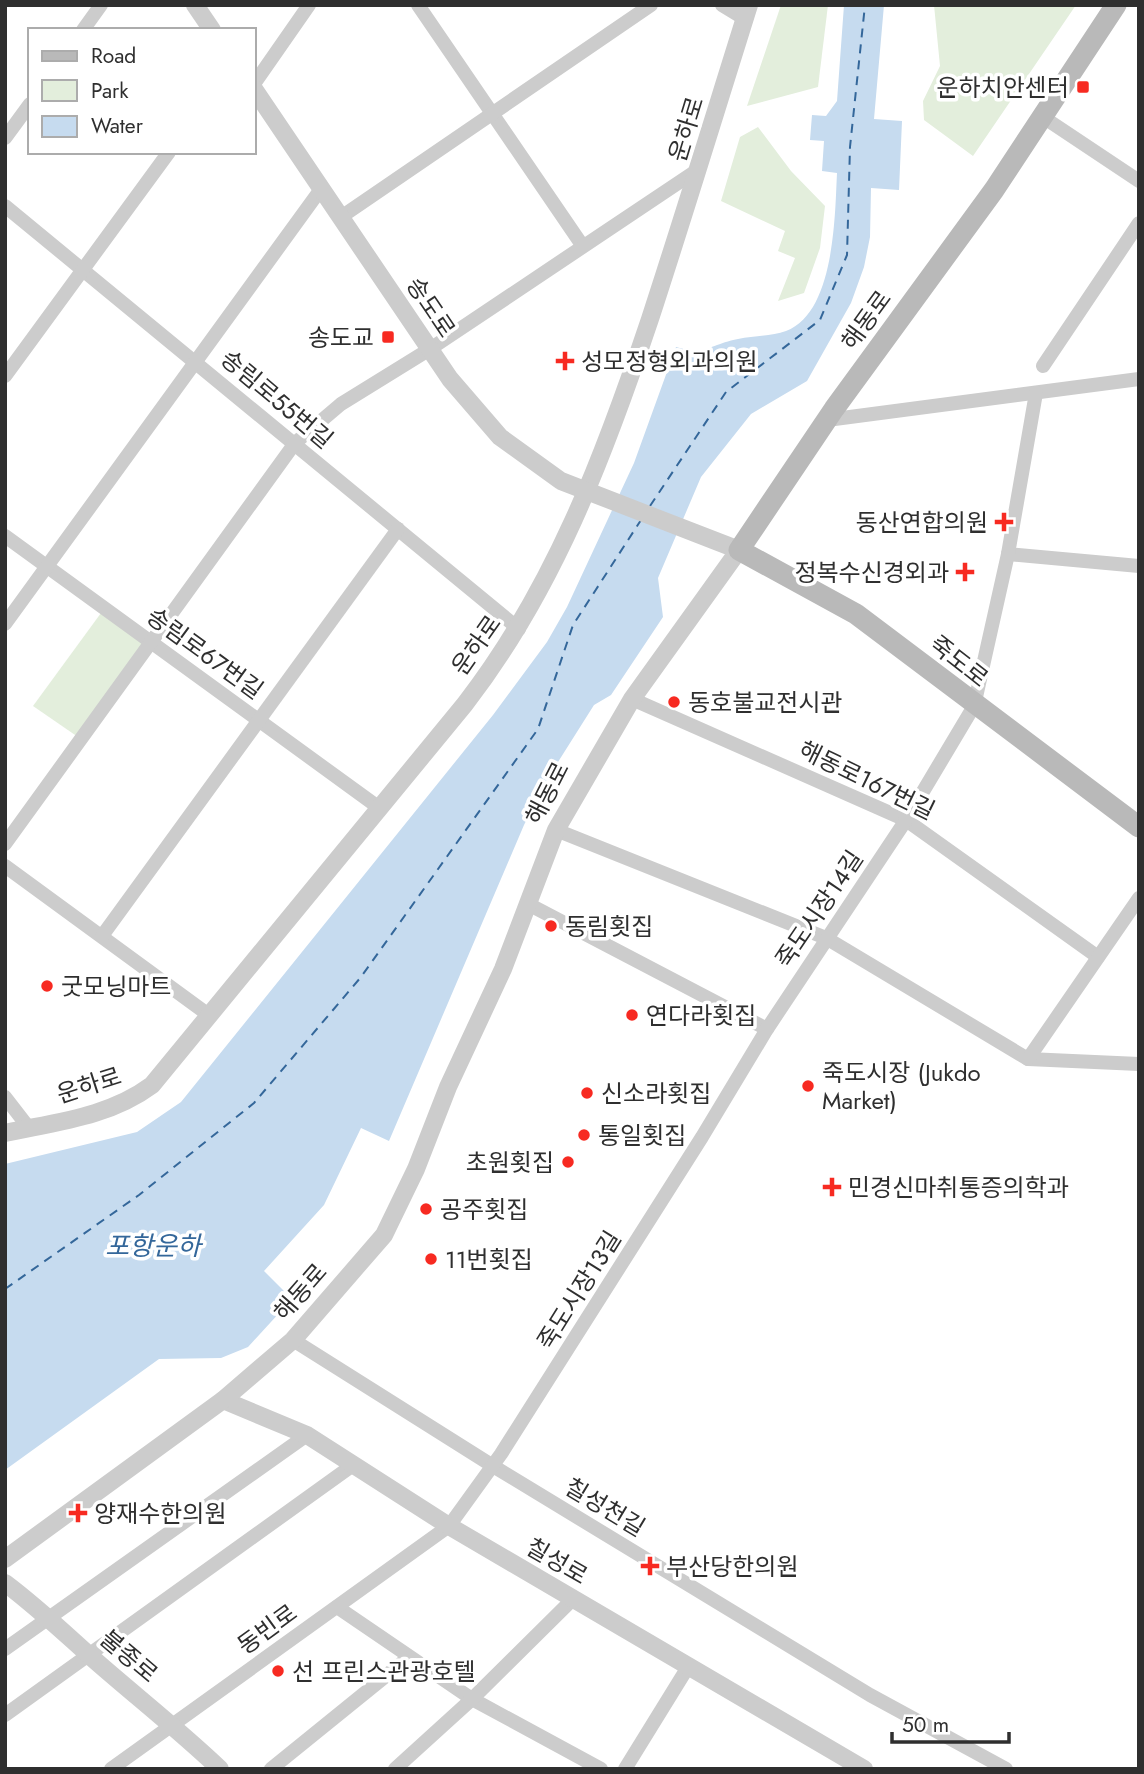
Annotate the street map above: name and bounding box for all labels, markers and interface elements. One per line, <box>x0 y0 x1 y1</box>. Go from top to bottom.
legend <box>28 28 256 154</box>
text: Road <box>91 41 136 71</box>
place label: 운하치안센터 <box>937 70 1069 105</box>
text: Park <box>91 76 129 106</box>
marker: 운하치안센터 <box>1075 79 1091 95</box>
street label: 운하로 <box>660 92 712 166</box>
text: Water <box>91 111 144 141</box>
street label: 송도로 <box>398 270 464 344</box>
street label: 해동로 <box>832 283 900 357</box>
place label: 송도교 <box>308 320 374 355</box>
marker: 송도교 <box>380 329 396 345</box>
street label: 송림로55번길 <box>213 341 341 457</box>
place label: 성모정형외과의원 <box>581 344 758 379</box>
marker: 성모정형외과의원 <box>555 351 575 371</box>
place label: 동산연합의원 <box>856 505 988 540</box>
marker: 동산연합의원 <box>994 512 1014 532</box>
place label: 정복수신경외과 <box>794 555 949 590</box>
marker: 정복수신경외과 <box>955 562 975 582</box>
street label: 송림로67번길 <box>139 599 271 707</box>
street label: 운하로 <box>443 608 509 682</box>
street label: 죽도로 <box>922 627 996 695</box>
place label: 동호불교전시관 <box>688 685 843 720</box>
marker: 동호불교전시관 <box>666 694 682 710</box>
street label: 해동로167번길 <box>793 732 941 828</box>
street label: 해동로 <box>516 756 578 830</box>
street label: 죽도시장14길 <box>767 843 871 975</box>
place label: 동림횟집 <box>565 909 653 944</box>
marker: 동림횟집 <box>543 918 559 934</box>
place label: 굿모닝마트 <box>61 969 171 1004</box>
marker: 굿모닝마트 <box>39 978 55 994</box>
place label: 연다라횟집 <box>646 998 756 1033</box>
marker: 연다라횟집 <box>624 1007 640 1023</box>
place label: 죽도시장 (Jukdo Market) <box>822 1055 981 1118</box>
street label: 운하로 <box>52 1058 126 1112</box>
place label: 신소라횟집 <box>601 1076 711 1111</box>
marker: 죽도시장 (Jukdo Market) <box>800 1078 816 1094</box>
marker: 신소라횟집 <box>579 1085 595 1101</box>
place label: 통일횟집 <box>598 1118 686 1153</box>
marker: 통일횟집 <box>576 1127 592 1143</box>
place label: 초원횟집 <box>466 1145 554 1180</box>
marker: 초원횟집 <box>560 1154 576 1170</box>
place label: 민경신마취통증의학과 <box>848 1170 1069 1205</box>
marker: 민경신마취통증의학과 <box>822 1177 842 1197</box>
place label: 공주횟집 <box>440 1192 528 1227</box>
marker: 공주횟집 <box>418 1201 434 1217</box>
street label: 죽도시장13길 <box>529 1224 629 1356</box>
water label: 포항운하 <box>105 1227 204 1265</box>
place label: 11번횟집 <box>445 1242 533 1277</box>
marker: 11번횟집 <box>423 1251 439 1267</box>
street label: 해동로 <box>265 1256 335 1328</box>
street label: 칠성천길 <box>558 1469 652 1545</box>
place label: 양재수한의원 <box>94 1496 226 1531</box>
marker: 양재수한의원 <box>68 1503 88 1523</box>
street label: 칠성로 <box>520 1529 594 1593</box>
place label: 부산당한의원 <box>666 1549 798 1584</box>
marker: 부산당한의원 <box>640 1556 660 1576</box>
street label: 동빈로 <box>230 1595 304 1663</box>
street label: 불종로 <box>92 1621 166 1691</box>
place label: 선 프린스관광호텔 <box>292 1654 476 1689</box>
marker: 선 프린스관광호텔 <box>270 1663 286 1679</box>
scale bar <box>892 1700 1009 1744</box>
text: 50 m <box>902 1710 949 1740</box>

